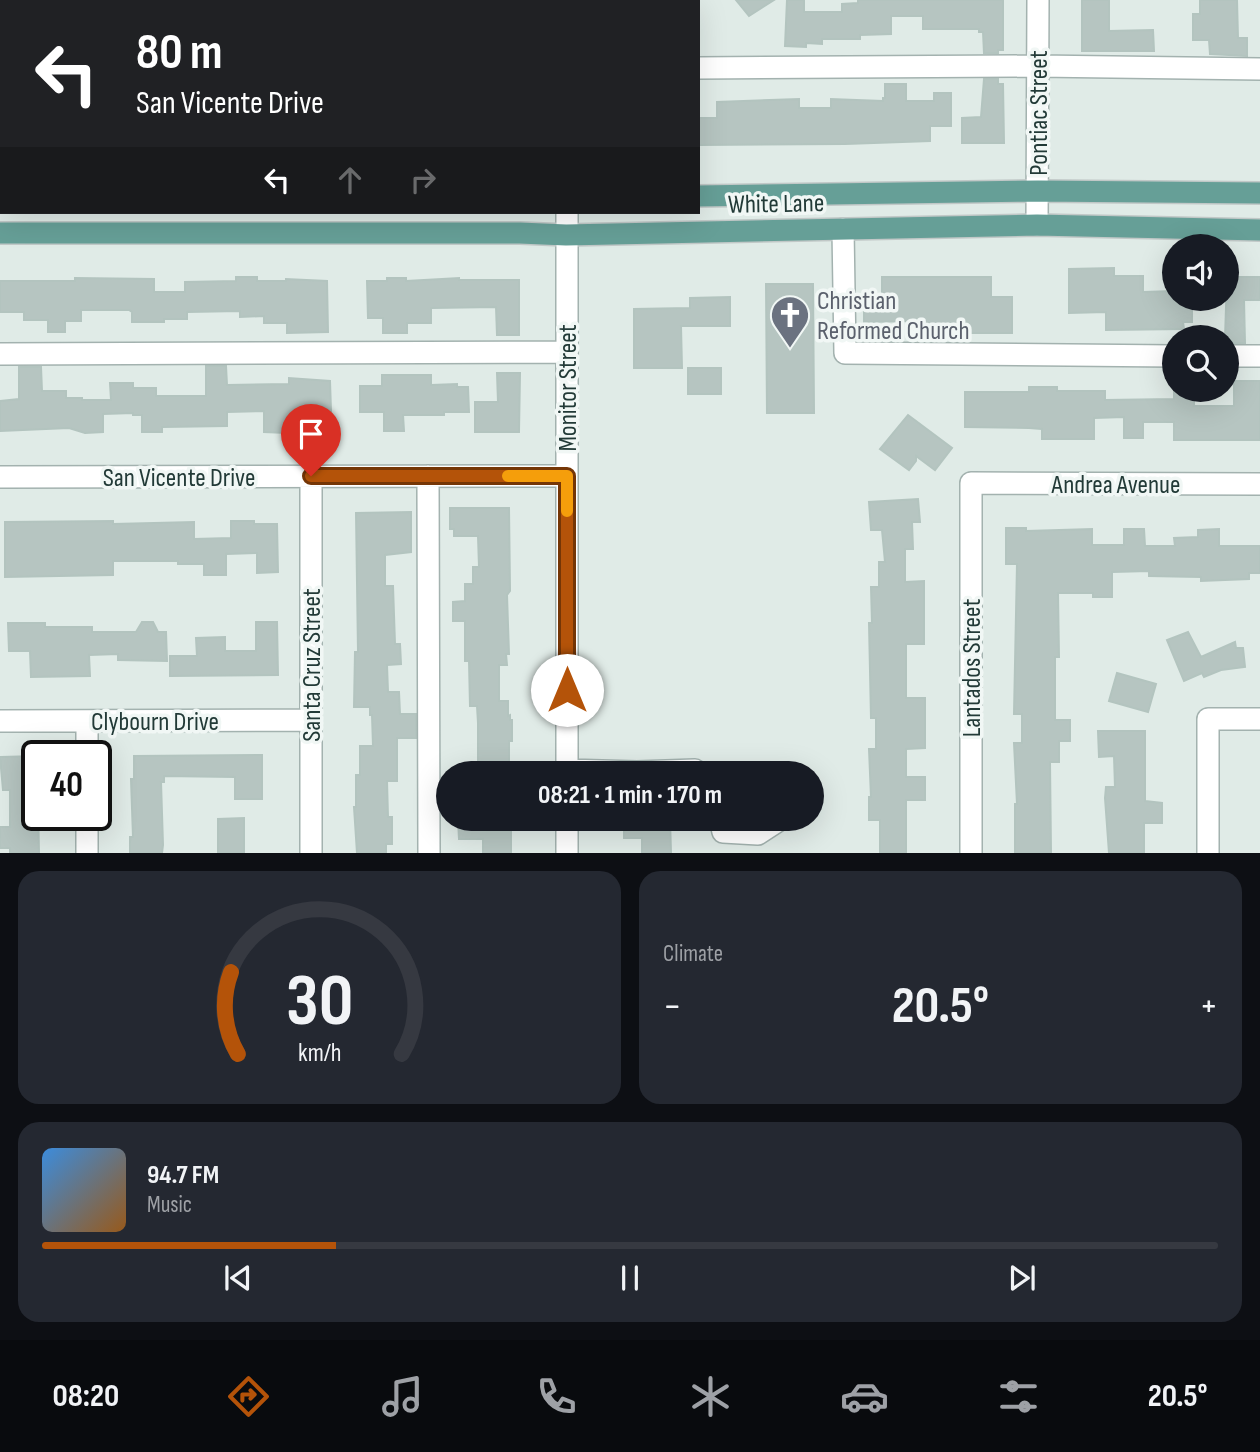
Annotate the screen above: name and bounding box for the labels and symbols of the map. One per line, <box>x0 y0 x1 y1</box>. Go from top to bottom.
street label: Pontiac Street <box>1024 50 1055 176</box>
street label: White Lane <box>728 188 825 221</box>
place label: Christian Reformed Church <box>817 286 970 347</box>
church icon: Christian Reformed Church <box>769 294 811 349</box>
street label: Monitor Street <box>553 324 584 452</box>
pin <box>281 404 341 476</box>
street label: San Vicente Drive <box>103 463 255 494</box>
street label: Andrea Avenue <box>1051 470 1180 501</box>
street label: Santa Cruz Street <box>297 588 328 742</box>
street label: Lantados Street <box>957 599 988 737</box>
position arrow <box>530 653 604 727</box>
street label: Clybourn Drive <box>91 707 219 738</box>
speed limit sign: 40 <box>21 740 112 831</box>

